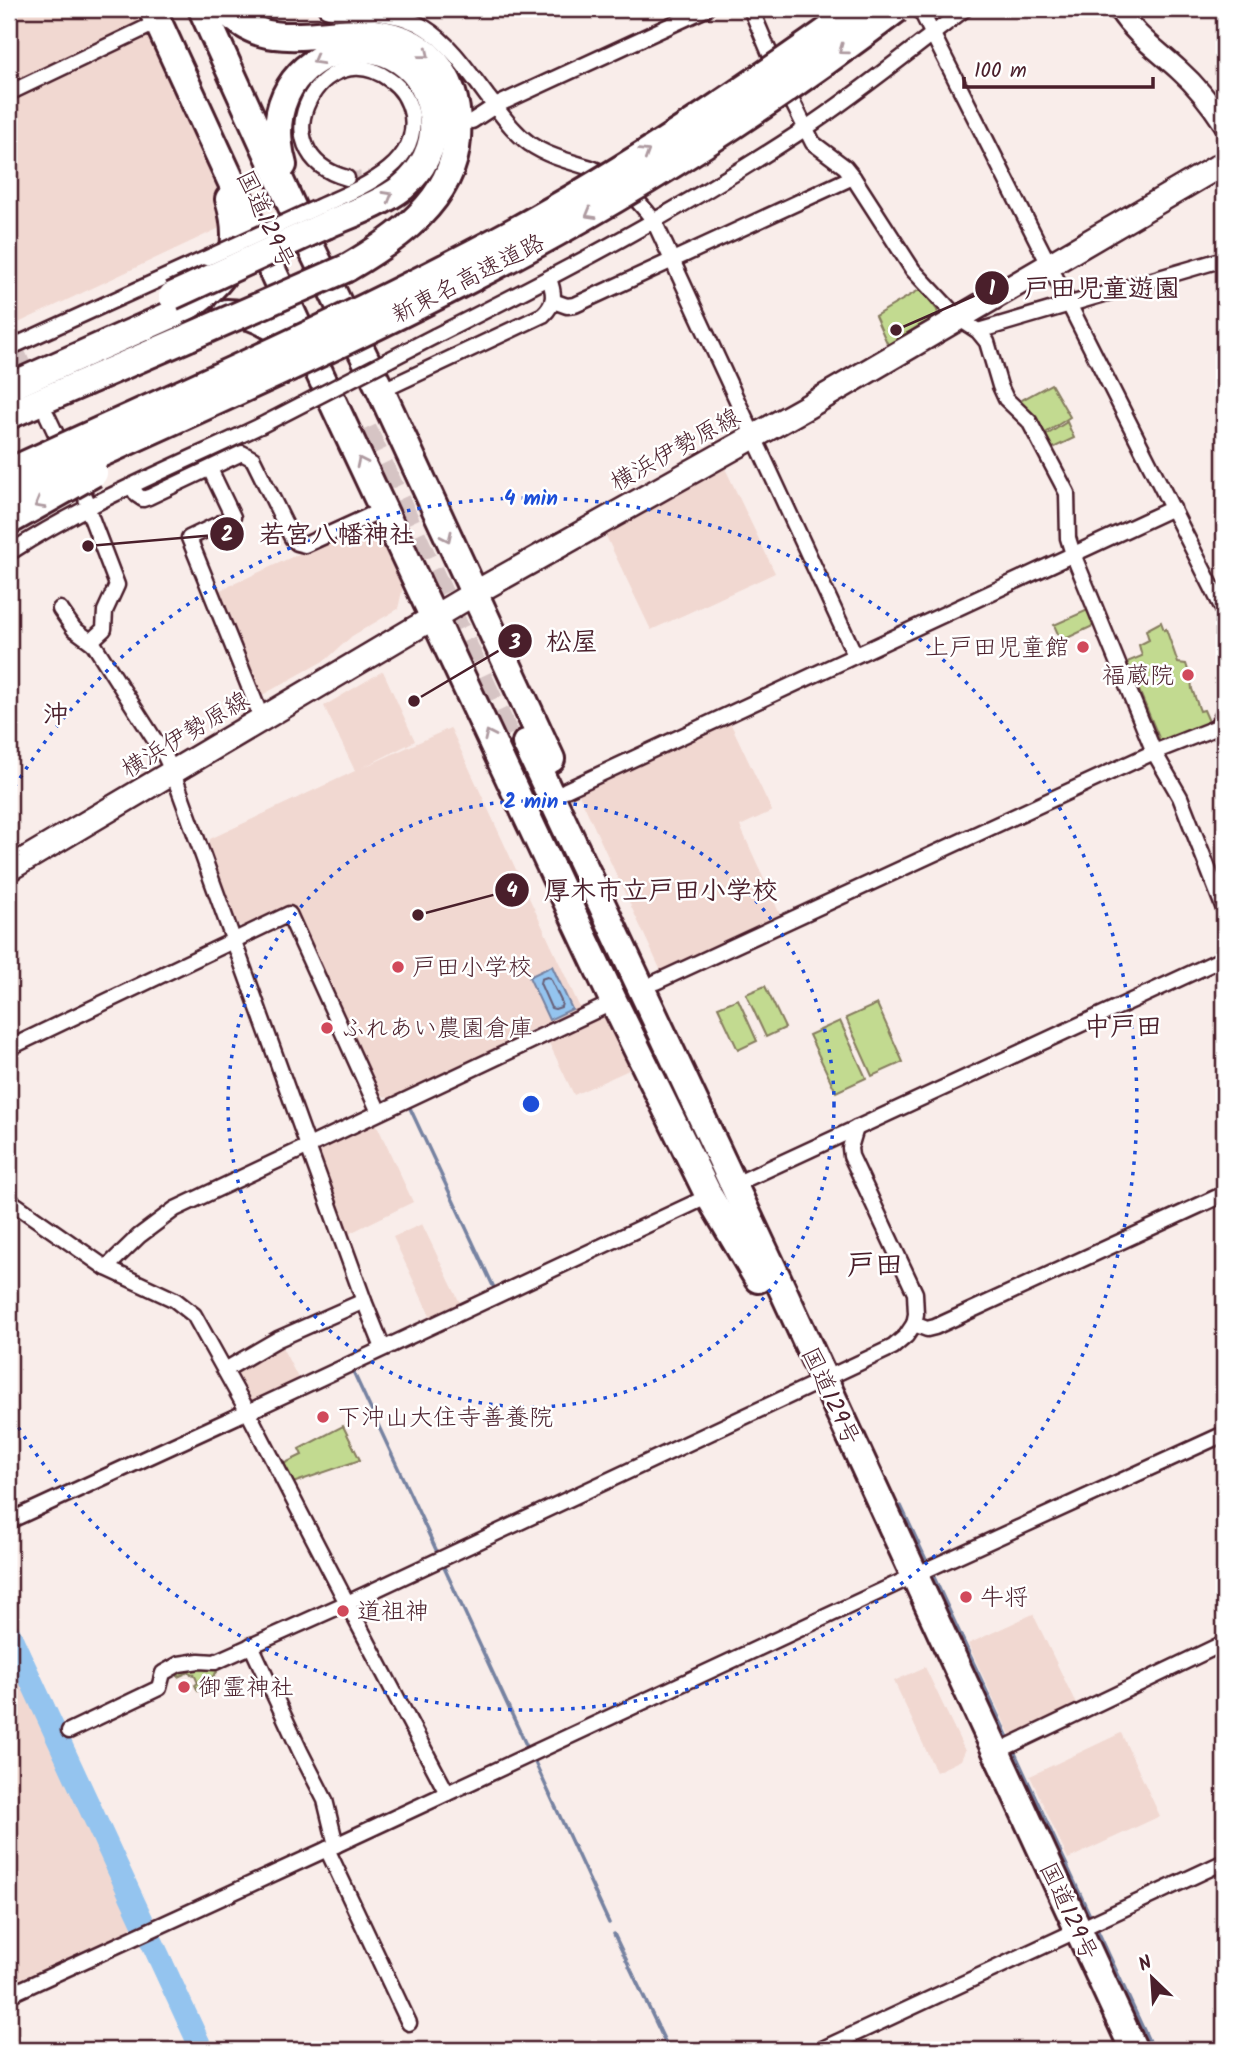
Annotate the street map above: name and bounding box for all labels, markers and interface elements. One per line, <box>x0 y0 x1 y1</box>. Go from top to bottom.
one-way arrow <box>838 41 850 54</box>
one-way arrow <box>417 46 430 59</box>
scale bar <box>964 46 1152 90</box>
one-way arrow <box>312 52 324 66</box>
text: 100 m <box>974 55 1027 88</box>
one-way arrow <box>638 148 651 161</box>
street label: 国道129号 <box>225 164 305 276</box>
one-way arrow <box>380 191 393 204</box>
one-way arrow <box>585 205 598 218</box>
street label: 新東名高速道路 <box>385 224 552 335</box>
callout: 戸田児童遊園 <box>975 265 1194 312</box>
text: 戸田児童遊園 <box>1024 269 1180 311</box>
text: 1 <box>989 273 996 306</box>
street label: 横浜伊勢原線 <box>603 398 748 502</box>
one-way arrow <box>355 457 369 469</box>
text: 4 min <box>504 483 558 516</box>
one-way arrow <box>34 496 46 509</box>
callout: 若宮八幡神社 <box>210 510 429 557</box>
text: 若宮八幡神社 <box>259 515 415 557</box>
text: 2 <box>221 519 233 552</box>
one-way arrow <box>439 530 453 542</box>
callout: 松屋 <box>497 618 612 665</box>
text: 松屋 <box>546 622 598 664</box>
text: 3 <box>508 627 521 660</box>
place label: 上戸田児童館 <box>925 629 1069 668</box>
marker: 上戸田児童館 <box>1075 639 1091 655</box>
place label: 福蔵院 <box>1102 657 1174 696</box>
marker: 福蔵院 <box>1180 667 1196 683</box>
street label: 横浜伊勢原線 <box>114 681 258 789</box>
district label: 沖 <box>43 695 69 737</box>
one-way arrow <box>483 730 497 742</box>
text: 2 min <box>504 786 558 819</box>
callout: 厚木市立戸田小学校 <box>495 866 792 913</box>
text: 厚木市立戸田小学校 <box>544 871 778 913</box>
text: 4 <box>506 875 518 908</box>
place label: 戸田小学校 <box>412 949 532 988</box>
marker: 戸田小学校 <box>390 959 406 975</box>
district label: 中戸田 <box>1084 1007 1162 1049</box>
place label: ふれあい農園倉庫 <box>341 1010 533 1049</box>
marker: ふれあい農園倉庫 <box>319 1020 335 1036</box>
centre of rings <box>519 1092 543 1116</box>
district label: 戸田 <box>847 1244 903 1289</box>
street label: 国道129号 <box>790 1341 870 1453</box>
place label: 下沖山大住寺善養院 <box>337 1399 553 1438</box>
marker: 下沖山大住寺善養院 <box>315 1409 331 1425</box>
place label: 牛将 <box>980 1579 1028 1618</box>
marker: 牛将 <box>958 1589 974 1605</box>
place label: 道祖神 <box>357 1593 429 1632</box>
marker: 道祖神 <box>335 1603 351 1619</box>
place label: 御霊神社 <box>198 1669 294 1708</box>
marker: 御霊神社 <box>176 1679 192 1695</box>
street label: 国道129号 <box>1028 1856 1108 1968</box>
north arrow <box>1118 1944 1188 2014</box>
text: N <box>1134 1948 1157 1981</box>

